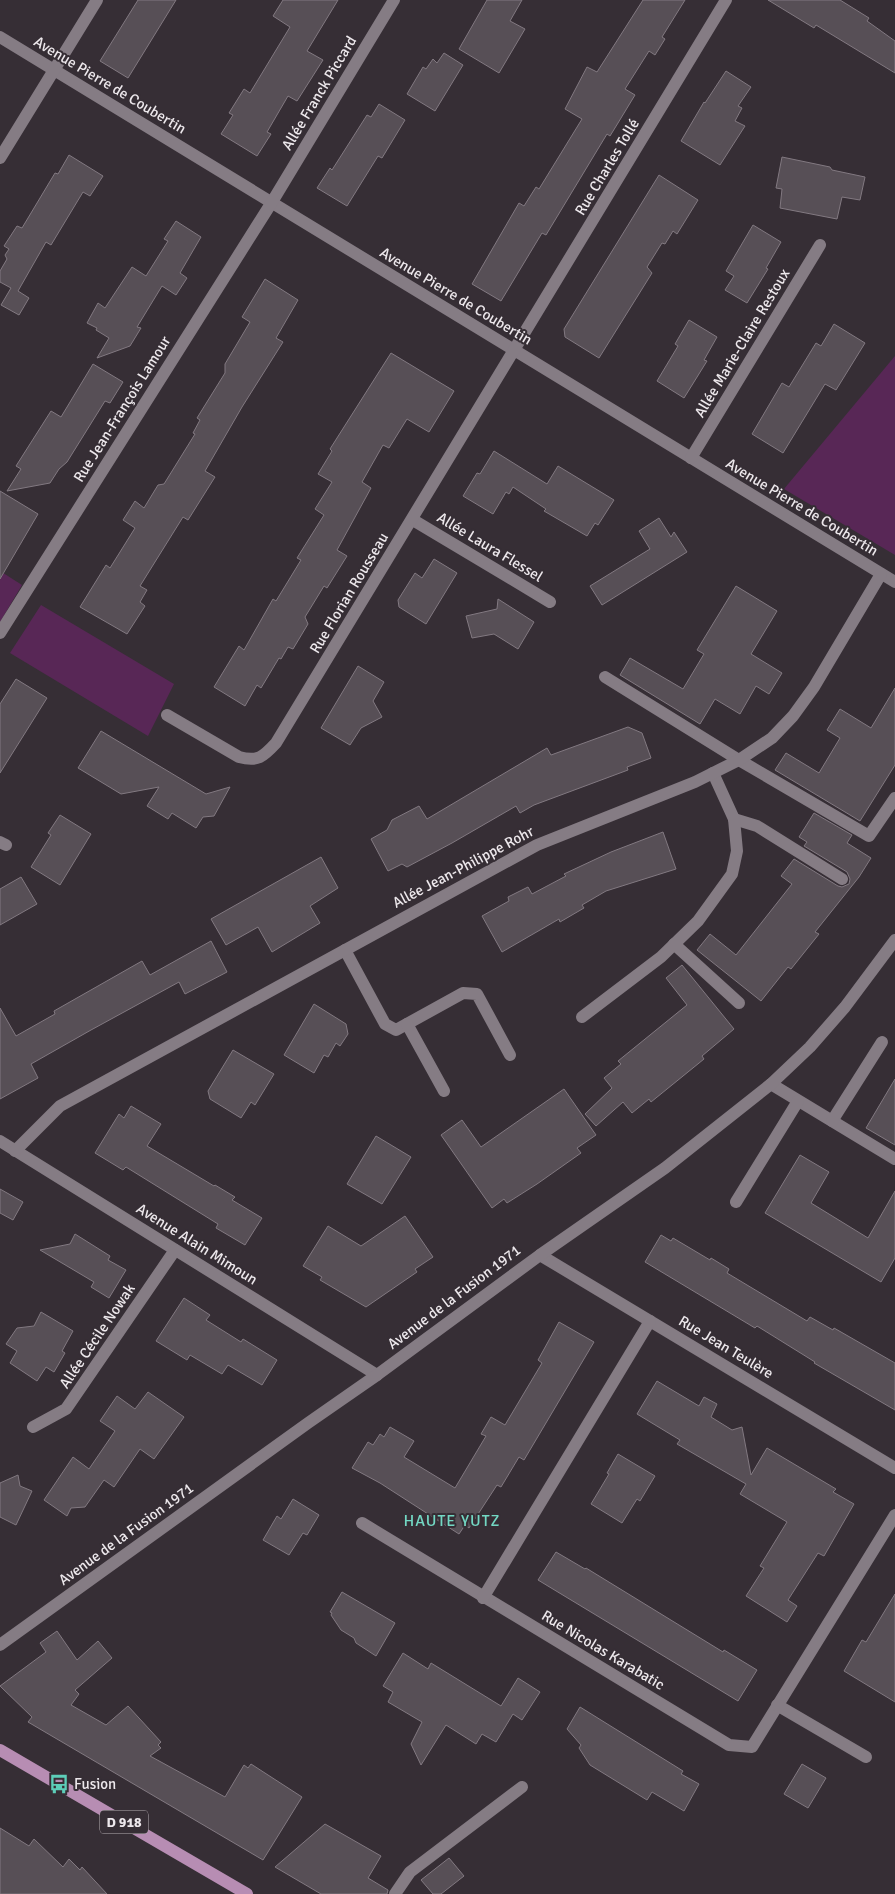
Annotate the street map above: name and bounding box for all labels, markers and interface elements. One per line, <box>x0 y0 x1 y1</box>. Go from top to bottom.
street label: Avenue Pierre de Coubertin <box>31 32 189 138</box>
street label: Allée Franck Piccard <box>278 33 360 153</box>
street label: Rue Charles Tollé <box>571 115 643 219</box>
street label: Avenue Pierre de Coubertin <box>377 243 535 349</box>
street label: Allée Marie-Claire Restoux <box>690 265 794 421</box>
street label: Rue Jean-François Lamour <box>70 332 175 485</box>
street label: Avenue Pierre de Coubertin <box>723 454 881 560</box>
street label: Allée Laura Flessel <box>434 508 546 586</box>
street label: Rue Florian Rousseau <box>306 529 392 657</box>
street label: Allée Jean-Philippe Rohr <box>389 822 537 912</box>
street label: Avenue Alain Mimoun <box>133 1199 261 1289</box>
street label: Avenue de la Fusion 1971 <box>384 1241 524 1353</box>
street label: Allée Cécile Nowak <box>55 1280 139 1392</box>
street label: Rue Jean Teulère <box>675 1312 777 1382</box>
street label: Avenue de la Fusion 1971 <box>55 1479 197 1589</box>
district label: HAUTE YUTZ <box>403 1511 501 1531</box>
street label: Rue Nicolas Karabatic <box>538 1606 668 1694</box>
bus stop icon: Fusion <box>48 1773 70 1795</box>
place label: Fusion <box>74 1775 116 1793</box>
road number: D 918 <box>100 1810 148 1834</box>

